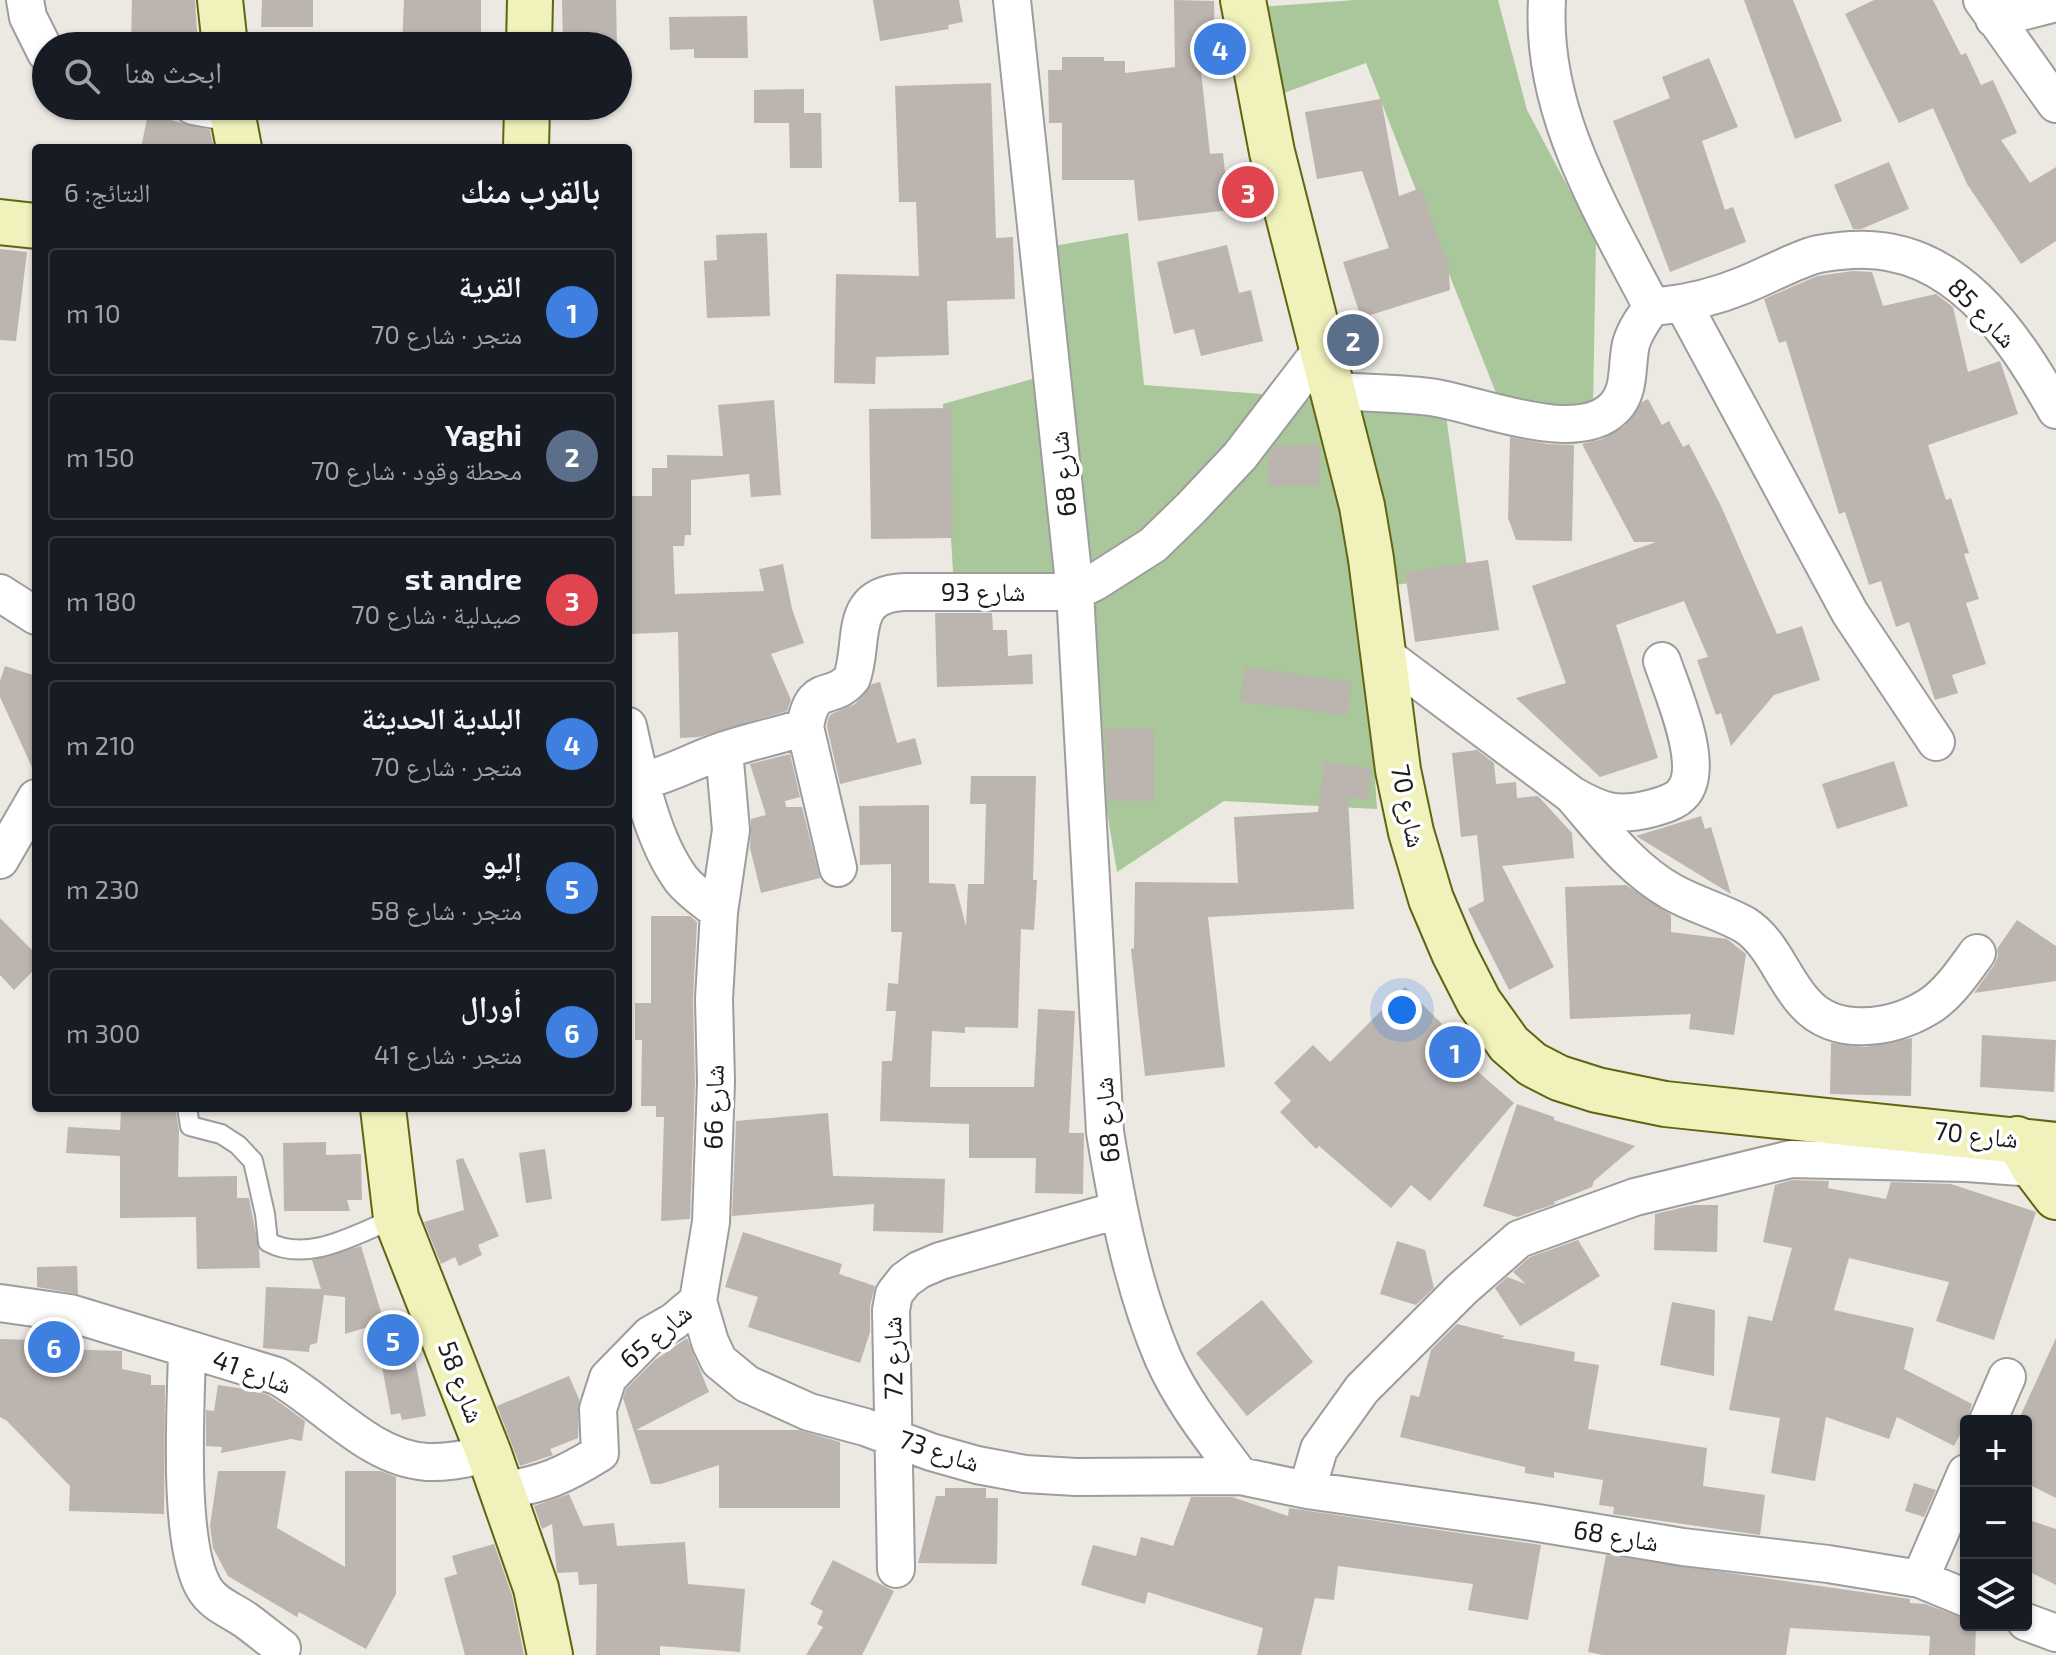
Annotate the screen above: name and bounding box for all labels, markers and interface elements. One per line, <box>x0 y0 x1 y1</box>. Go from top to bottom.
pin: 4 <box>1194 19 1246 79</box>
search box <box>32 32 632 120</box>
text: ابحث هنا <box>124 53 222 89</box>
icon: search <box>60 54 104 98</box>
pin: 3 <box>1222 162 1274 222</box>
text: بالقرب منك <box>460 169 600 210</box>
text: النتائج: 6 <box>64 176 151 207</box>
text: القرية <box>458 267 522 303</box>
street label: شارع 85 <box>1941 271 2024 355</box>
text: 10 m <box>66 297 121 328</box>
text: 1 <box>566 297 578 328</box>
pin: 2 <box>1327 310 1379 370</box>
text: متجر · شارع 70 <box>371 318 522 349</box>
text: Yaghi <box>445 416 522 452</box>
street label: شارع 68 <box>1042 430 1083 518</box>
text: 150 m <box>66 441 135 472</box>
text: 2 <box>564 441 580 472</box>
text: محطة وقود · شارع 70 <box>311 454 522 485</box>
text: st andre <box>405 560 522 596</box>
street label: شارع 93 <box>941 575 1025 608</box>
text: 180 m <box>66 585 136 616</box>
text: 3 <box>565 585 579 616</box>
text: صيدلية · شارع 70 <box>351 598 522 629</box>
text: البلدية الحديثة <box>361 699 522 735</box>
text: 210 m <box>66 729 135 760</box>
text: 4 <box>564 729 580 760</box>
text: متجر · شارع 70 <box>371 750 522 781</box>
street label: شارع 70 <box>1384 761 1433 851</box>
text: إليو <box>482 843 522 879</box>
text: 230 m <box>66 873 139 904</box>
text: 5 <box>565 873 579 904</box>
text: متجر · شارع 58 <box>370 894 522 925</box>
text: أورال <box>460 987 522 1023</box>
your location <box>1382 990 1422 1030</box>
text: 300 m <box>66 1017 140 1048</box>
text: 6 <box>564 1017 580 1048</box>
pin: 1 <box>1429 1022 1481 1082</box>
text: متجر · شارع 41 <box>374 1038 522 1069</box>
street label: شارع 66 <box>696 1064 731 1150</box>
street label: شارع 68 <box>1086 1076 1127 1164</box>
street label: شارع 70 <box>1932 1114 2020 1155</box>
street label: شارع 65 <box>613 1296 698 1375</box>
pin: 5 <box>367 1310 419 1370</box>
street label: شارع 72 <box>875 1316 910 1400</box>
pin: 6 <box>28 1317 80 1377</box>
street label: شارع 58 <box>431 1336 492 1427</box>
street label: شارع 41 <box>208 1342 296 1401</box>
map controls <box>1960 1415 2032 1631</box>
button: + <box>1960 1415 2032 1487</box>
street label: شارع 73 <box>895 1422 984 1479</box>
button: − <box>1960 1487 2032 1559</box>
street label: شارع 68 <box>1571 1512 1661 1559</box>
button: layers <box>1960 1559 2032 1631</box>

